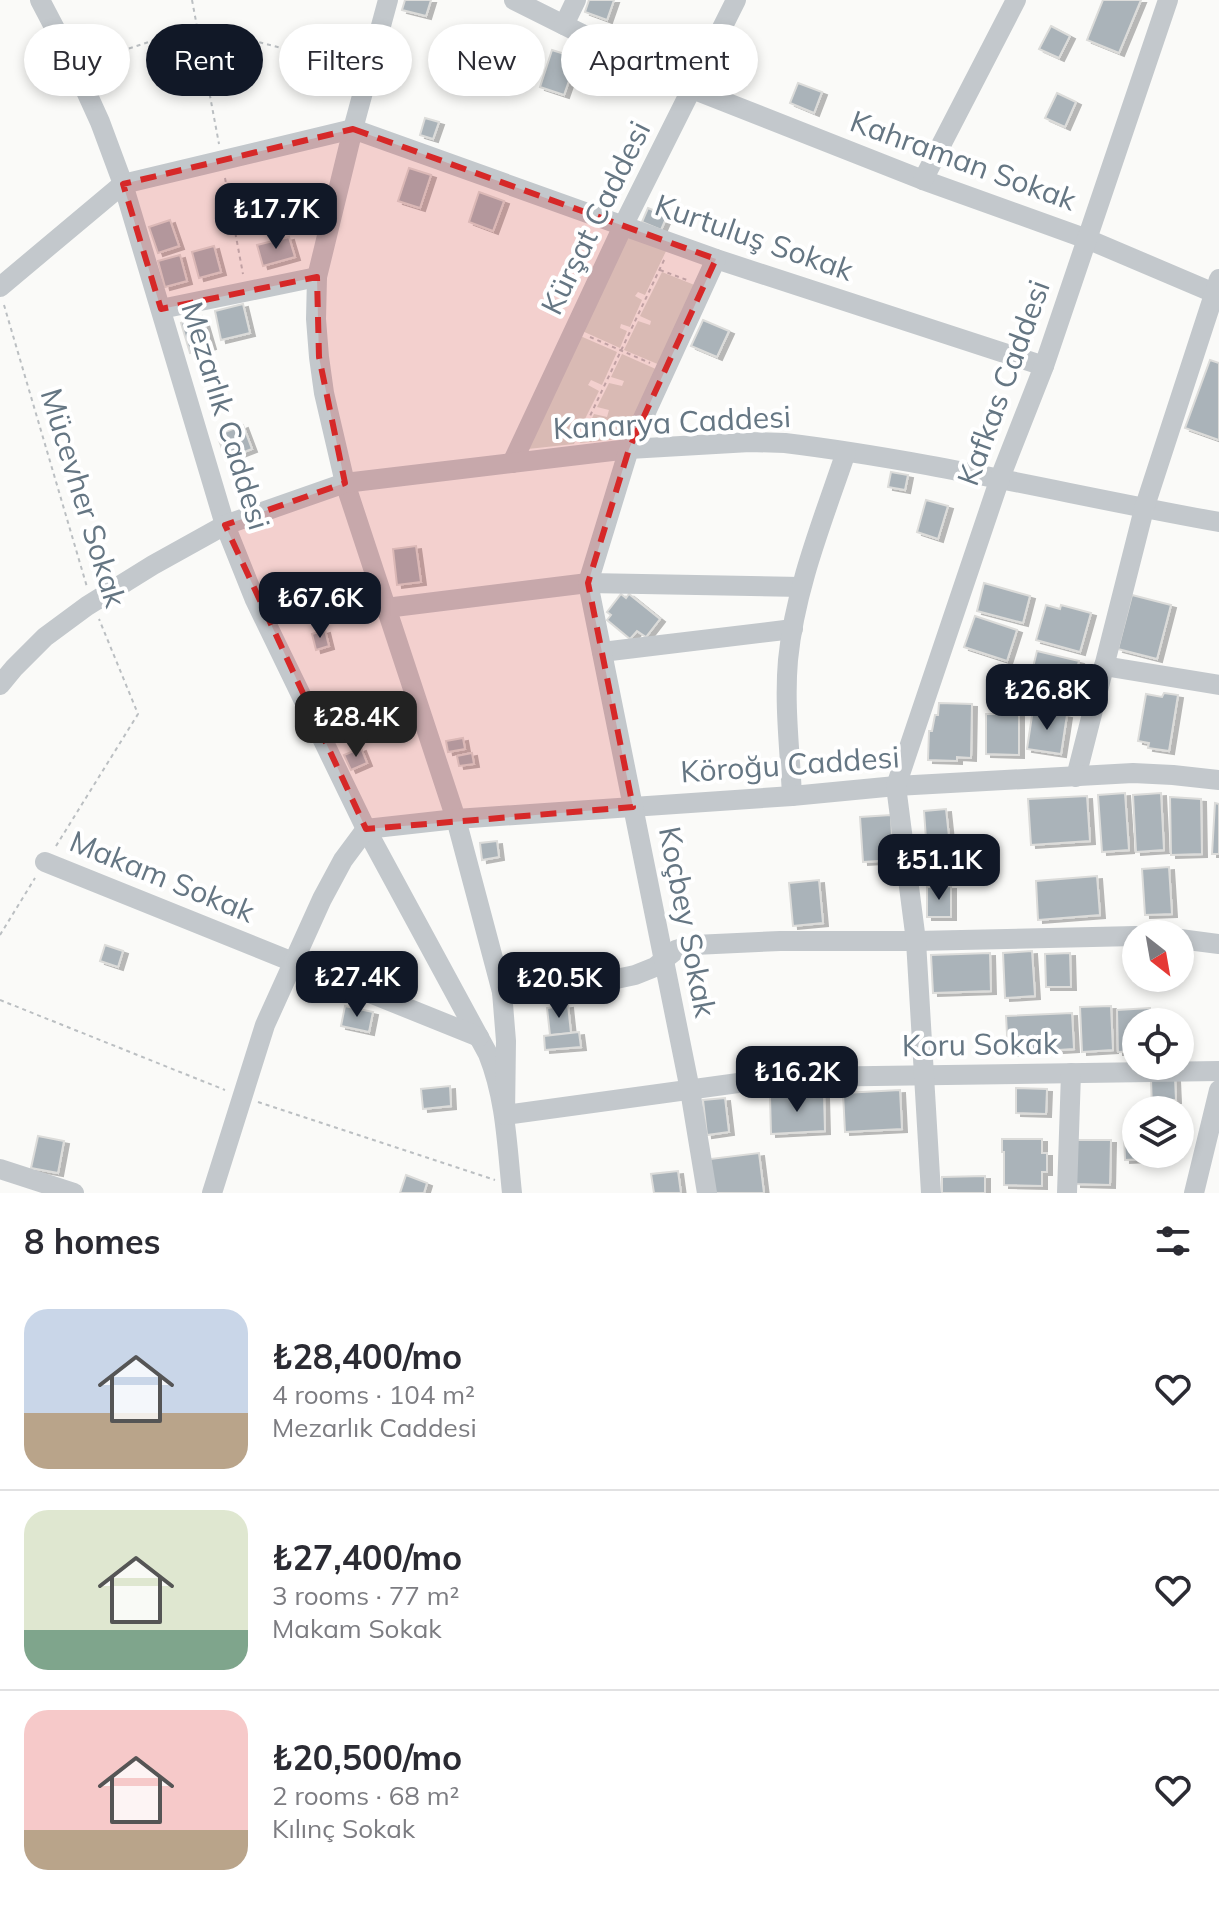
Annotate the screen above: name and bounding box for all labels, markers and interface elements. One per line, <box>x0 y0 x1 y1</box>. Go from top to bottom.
chip: Buy <box>24 24 130 96</box>
chip: Rent <box>146 24 263 96</box>
chip: Filters <box>279 24 412 96</box>
chip: New <box>428 24 545 96</box>
chip: Apartment <box>561 24 758 96</box>
street label: Kahraman Sokak <box>845 102 1082 219</box>
street label: Kürşat Caddesi <box>532 115 658 320</box>
pin: ₺17.7K <box>211 183 341 251</box>
street label: Kurtuluş Sokak <box>650 185 859 289</box>
text: ₺17.7K <box>233 192 319 225</box>
street label: Kafkas Caddesi <box>948 275 1058 490</box>
street label: Mezarlık Caddesi <box>173 297 279 534</box>
street label: Mücevher Sokak <box>33 384 135 612</box>
street label: Kanarya Caddesi <box>552 397 792 447</box>
pin: ₺67.6K <box>255 572 385 640</box>
text: ₺67.6K <box>277 581 363 614</box>
pin: ₺26.8K <box>982 664 1112 732</box>
text: ₺26.8K <box>1004 673 1090 706</box>
pin: ₺28.4K <box>291 691 421 759</box>
text: ₺28.4K <box>313 700 399 733</box>
street label: Köroğu Caddesi <box>679 737 901 791</box>
street label: Makam Sokak <box>64 822 261 931</box>
street label: Koçbey Sokak <box>651 823 725 1021</box>
pin: ₺51.1K <box>874 834 1004 902</box>
text: ₺51.1K <box>896 843 982 876</box>
north arrow <box>1122 920 1194 992</box>
map controls <box>1122 920 1194 1168</box>
pin: ₺27.4K <box>292 951 422 1019</box>
pin: ₺20.5K <box>494 952 624 1020</box>
text: ₺27.4K <box>314 960 400 993</box>
text: ₺20.5K <box>516 961 602 994</box>
button: locate <box>1122 1008 1194 1080</box>
street label: Koru Sokak <box>901 1024 1059 1064</box>
pin: ₺16.2K <box>732 1046 862 1114</box>
text: ₺16.2K <box>754 1055 840 1088</box>
button: layers <box>1122 1096 1194 1168</box>
icon: filters <box>1151 1219 1195 1263</box>
text: 8 homes <box>24 1220 161 1263</box>
text: ₺28,400/mo <box>272 1335 462 1378</box>
icon: home <box>88 1341 184 1437</box>
icon: heart <box>1151 1367 1195 1411</box>
text: 4 rooms · 104 m² <box>272 1378 475 1411</box>
text: Mezarlık Caddesi <box>272 1411 477 1444</box>
text: ₺27,400/mo <box>272 1536 462 1579</box>
icon: home <box>88 1542 184 1638</box>
icon: heart <box>1151 1568 1195 1612</box>
text: 3 rooms · 77 m² <box>272 1579 459 1612</box>
text: Makam Sokak <box>272 1612 442 1645</box>
text: ₺20,500/mo <box>272 1736 462 1779</box>
icon: home <box>88 1742 184 1838</box>
icon: heart <box>1151 1768 1195 1812</box>
text: 2 rooms · 68 m² <box>272 1779 459 1812</box>
text: Kılınç Sokak <box>272 1812 415 1845</box>

